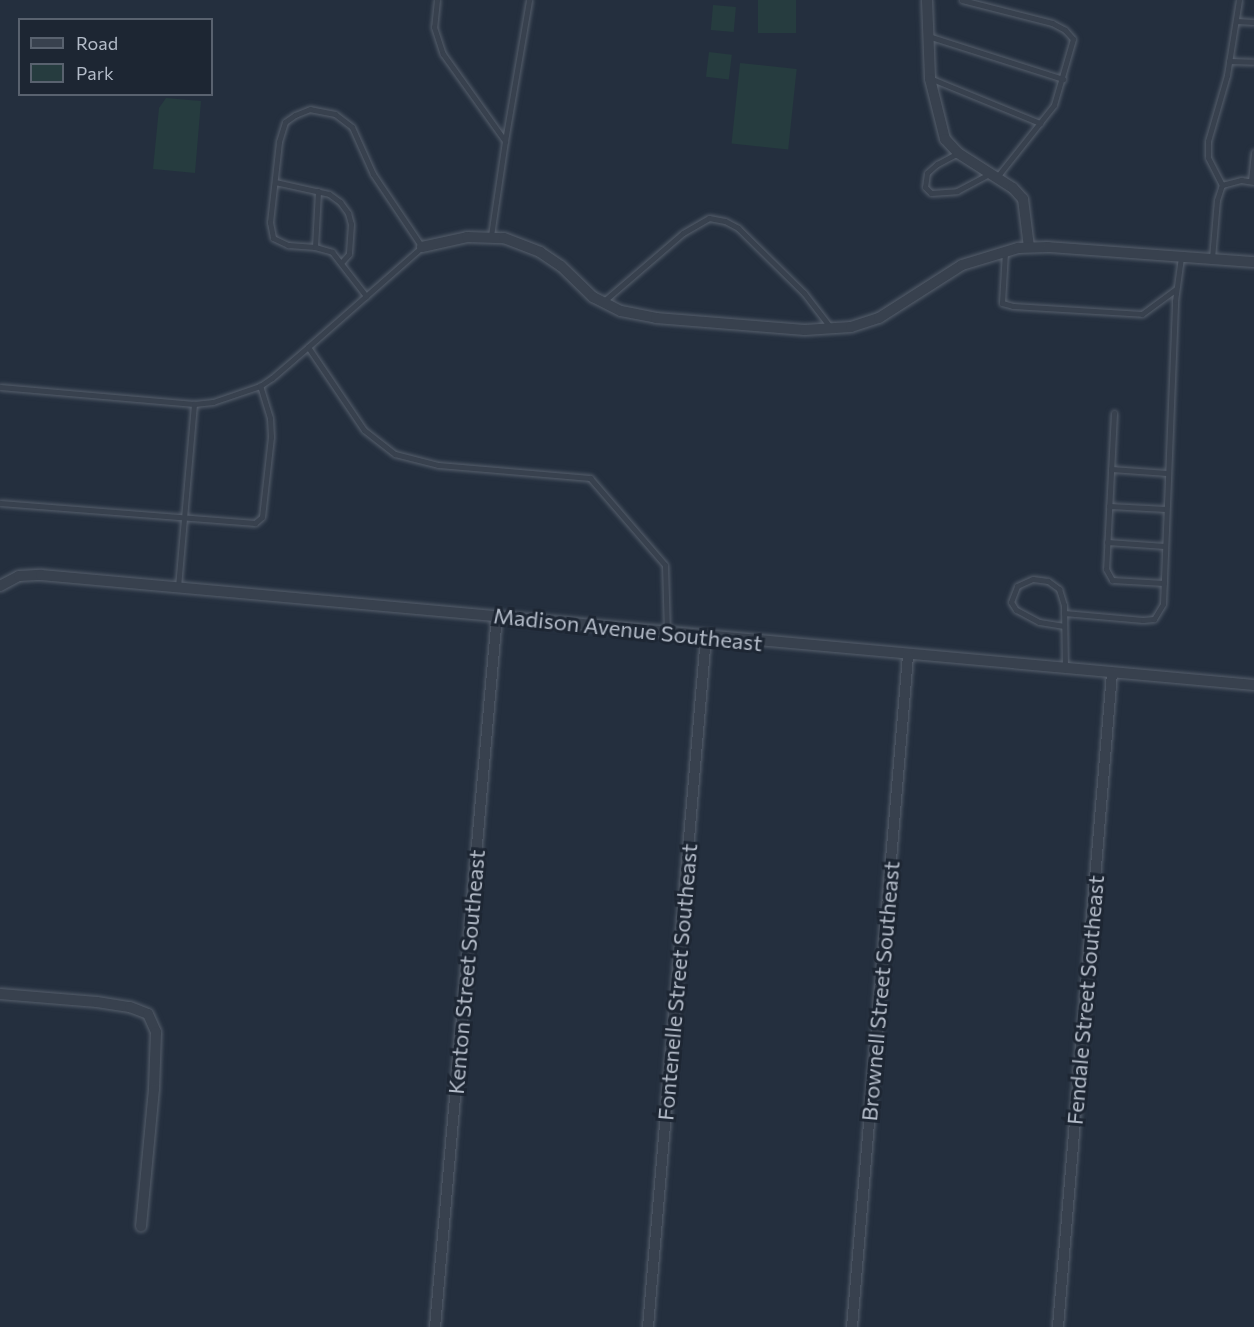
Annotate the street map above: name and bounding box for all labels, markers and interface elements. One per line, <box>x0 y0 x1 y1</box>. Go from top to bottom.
legend <box>18 18 213 96</box>
text: Road <box>76 32 118 54</box>
text: Park <box>76 62 114 84</box>
street label: Madison Avenue Southeast <box>492 602 764 656</box>
street label: Fontenelle Street Southeast <box>652 842 702 1122</box>
street label: Kenton Street Southeast <box>442 849 490 1095</box>
street label: Brownell Street Southeast <box>855 860 905 1122</box>
street label: Fendale Street Southeast <box>1061 874 1109 1126</box>

